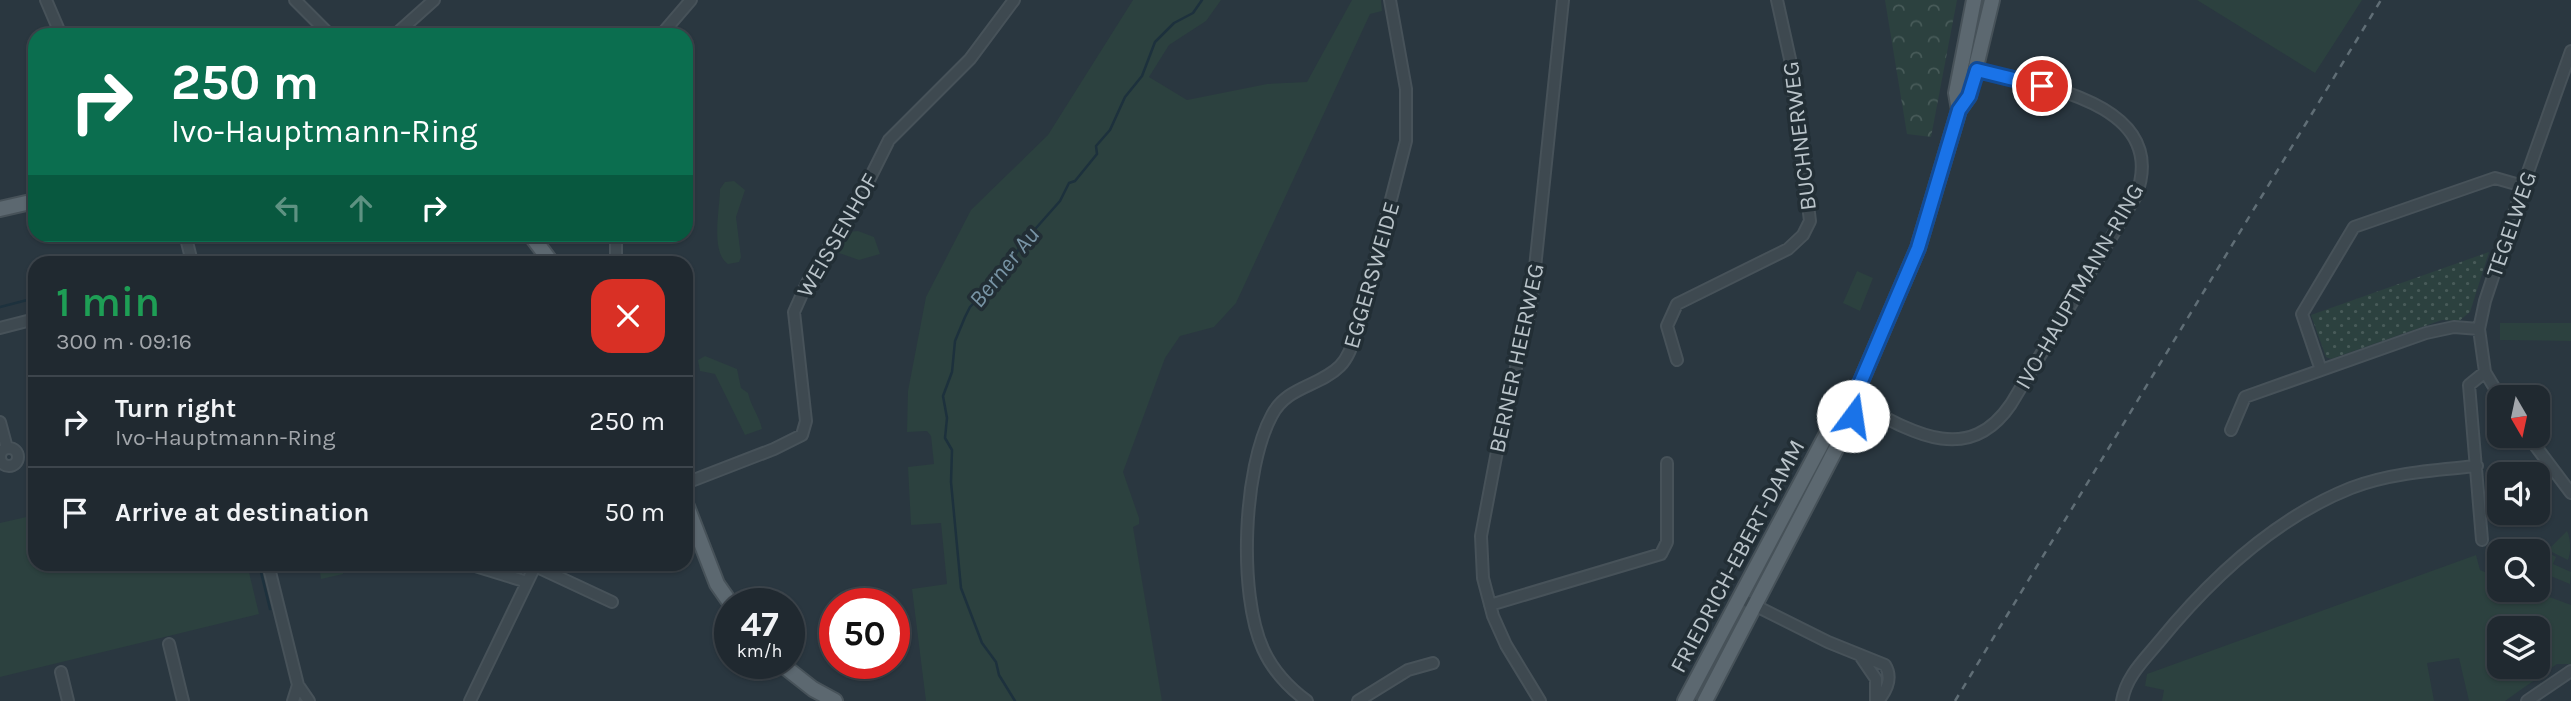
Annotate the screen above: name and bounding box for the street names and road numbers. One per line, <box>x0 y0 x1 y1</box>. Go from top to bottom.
street label: BUCHNERWEG <box>1777 60 1822 212</box>
street label: WEISSENHOF <box>791 168 884 302</box>
street label: TEGELWEG <box>2481 168 2542 281</box>
street label: IVO-HAUPTMANN-RING <box>2009 179 2149 394</box>
street label: EGGERSWEIDE <box>1338 199 1405 352</box>
street label: BERNER HEERWEG <box>1483 261 1550 455</box>
street label: FRIEDRICH-EBERT-DAMM <box>1665 435 1810 677</box>

